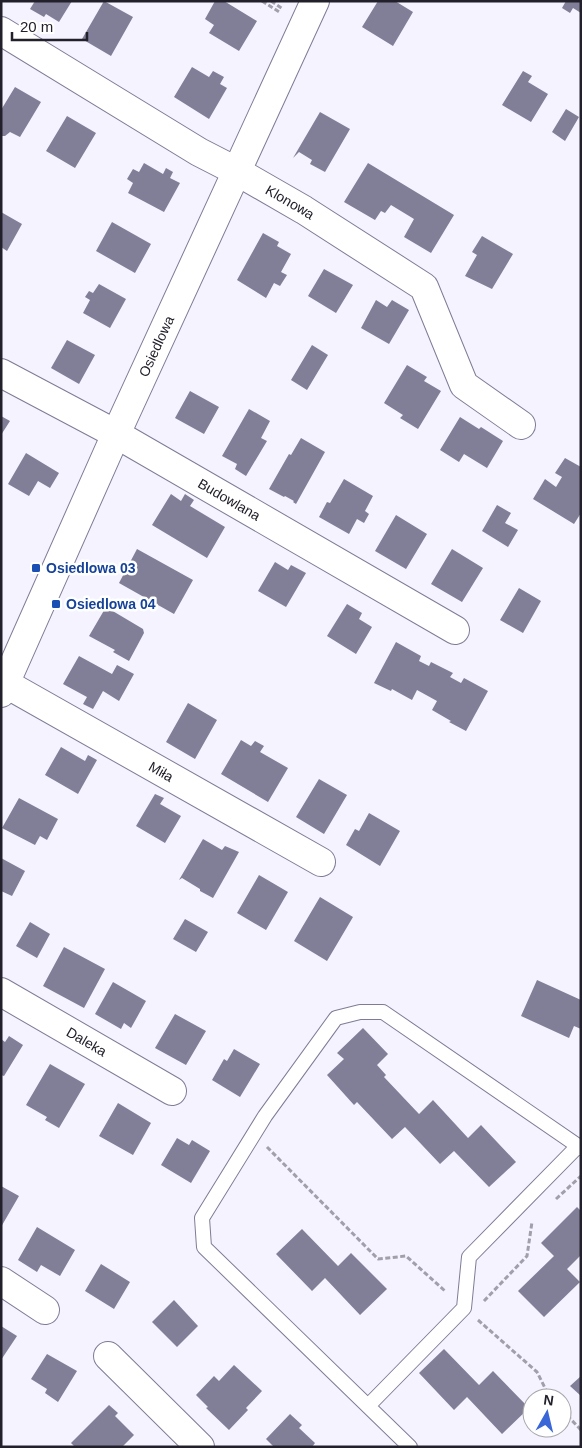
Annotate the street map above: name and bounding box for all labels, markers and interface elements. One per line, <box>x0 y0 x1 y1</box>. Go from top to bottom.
scale bar <box>12 10 88 42</box>
text: 20 m <box>20 18 53 35</box>
street label: Klonowa <box>263 182 318 223</box>
street label: Osiedlowa <box>135 313 177 379</box>
street label: Budowlana <box>195 475 263 524</box>
place label: Osiedlowa 03 <box>46 560 136 576</box>
marker: Osiedlowa 03 <box>30 562 42 574</box>
place label: Osiedlowa 04 <box>66 596 156 612</box>
marker: Osiedlowa 04 <box>50 598 62 610</box>
street label: Miła <box>146 758 176 785</box>
street label: Daleka <box>64 1024 110 1060</box>
north arrow <box>522 1388 572 1438</box>
text: N <box>543 1391 555 1409</box>

